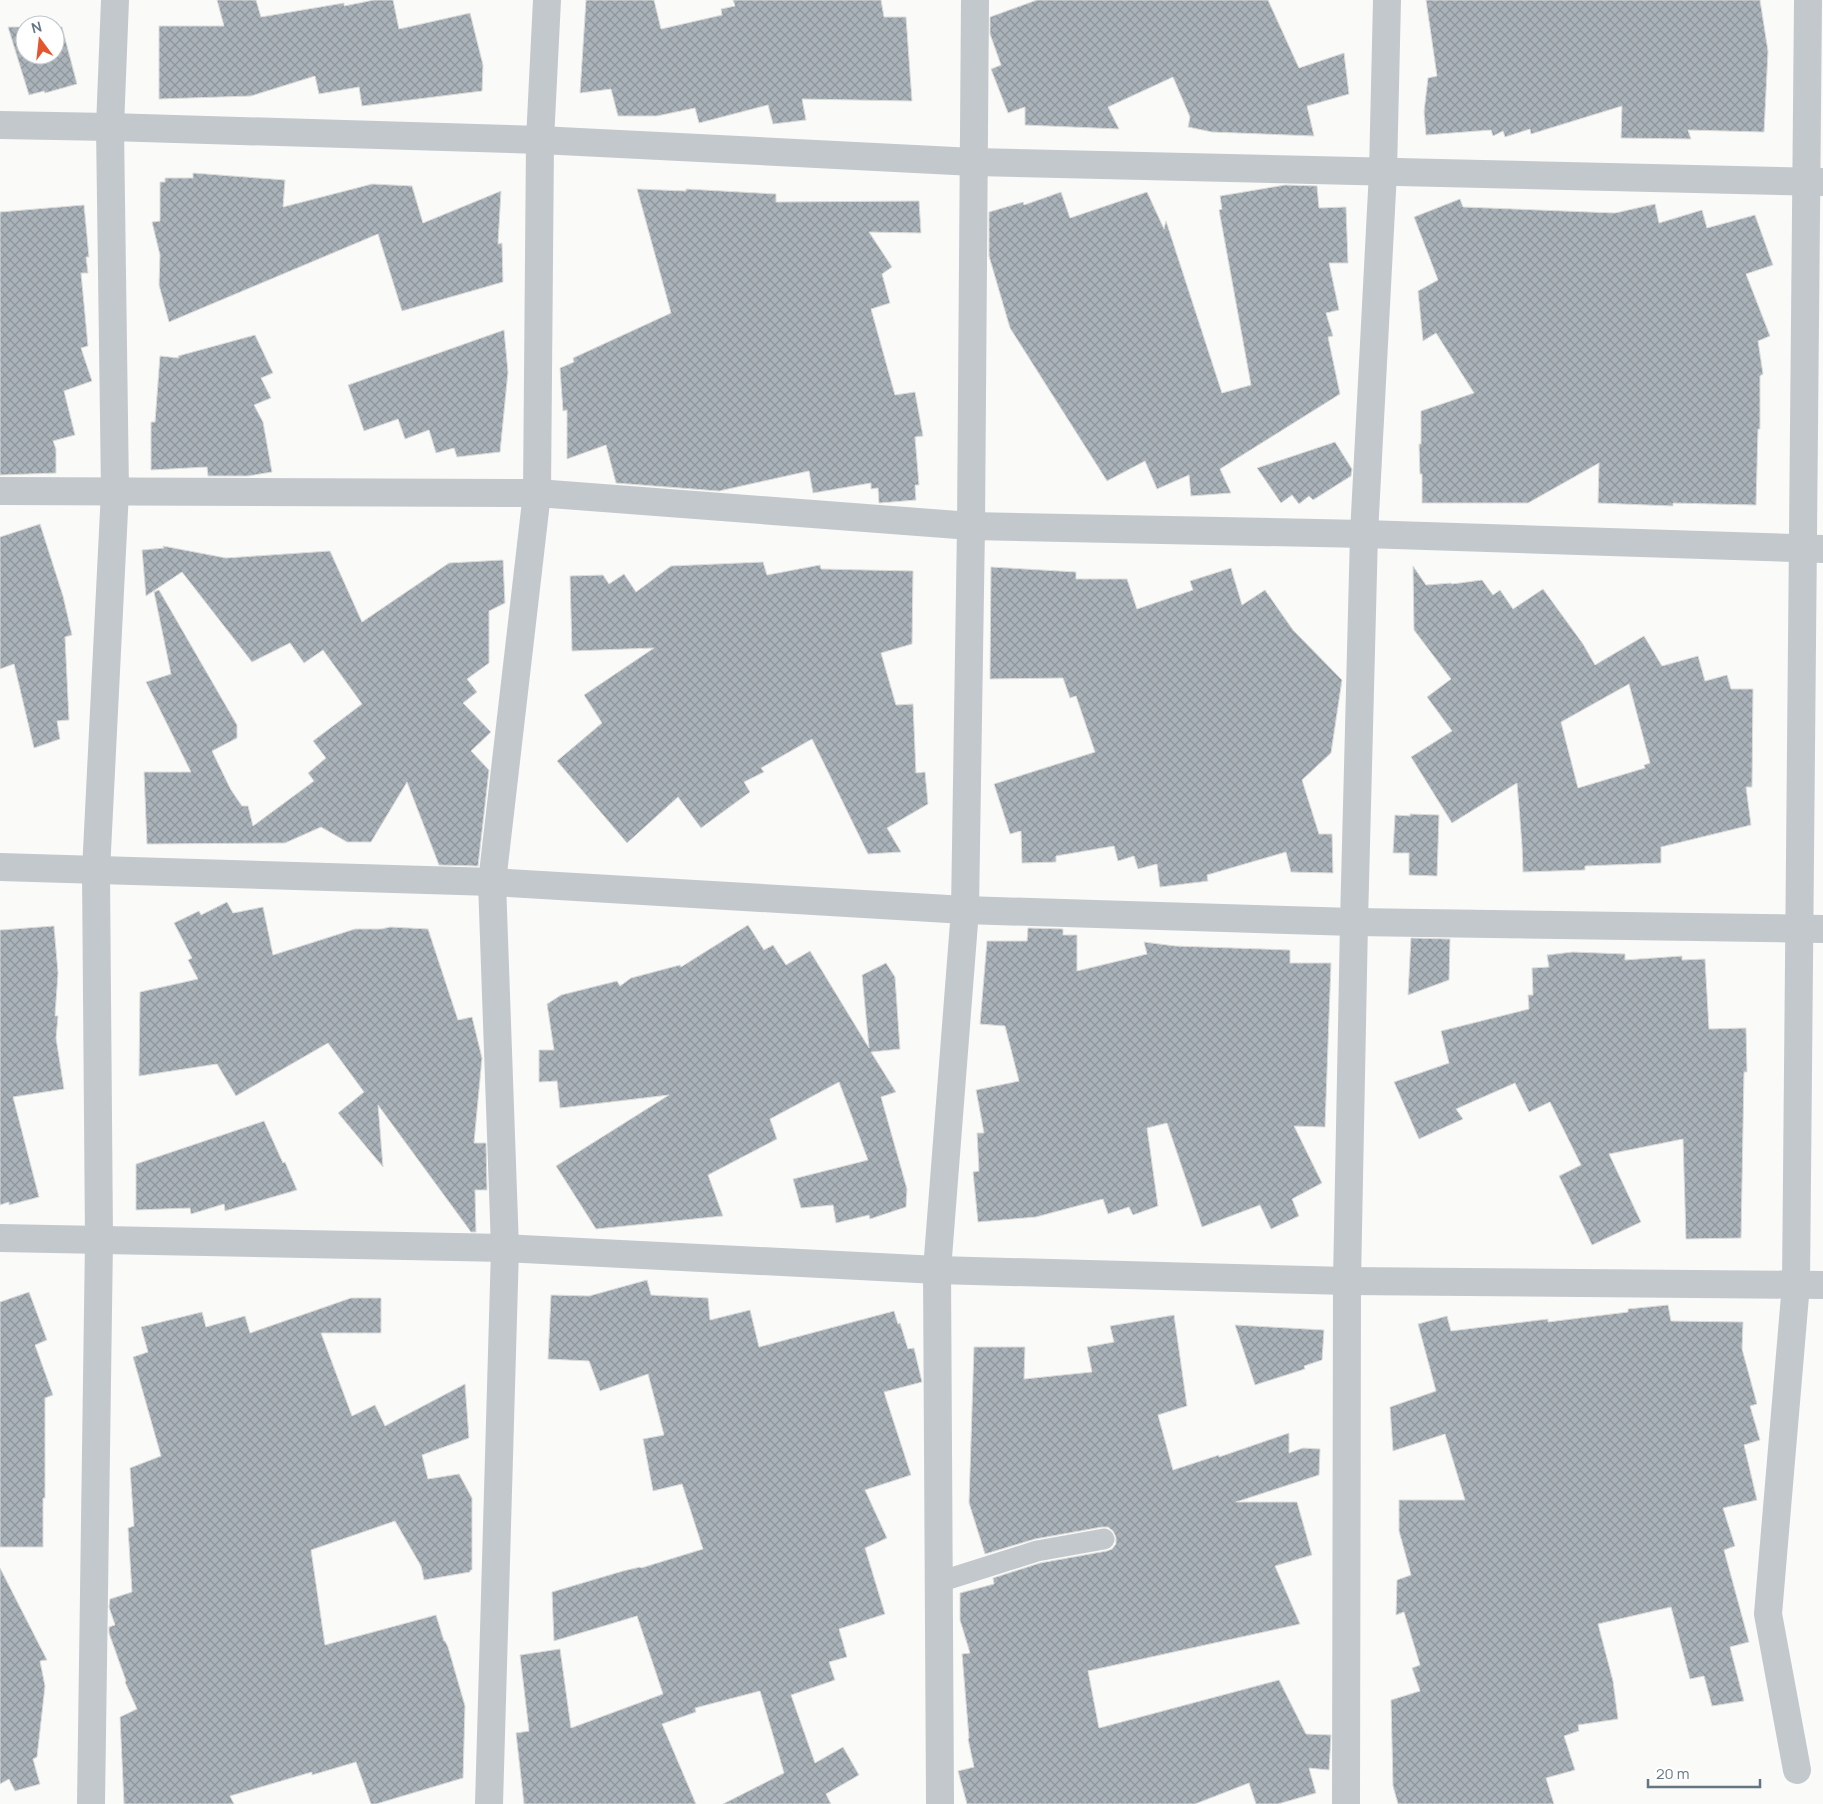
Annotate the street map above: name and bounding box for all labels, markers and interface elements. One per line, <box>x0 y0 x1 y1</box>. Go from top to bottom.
north arrow <box>15 15 65 65</box>
text: N <box>29 16 44 37</box>
scale bar <box>1648 1756 1760 1788</box>
text: 20 m <box>1656 1763 1689 1784</box>

